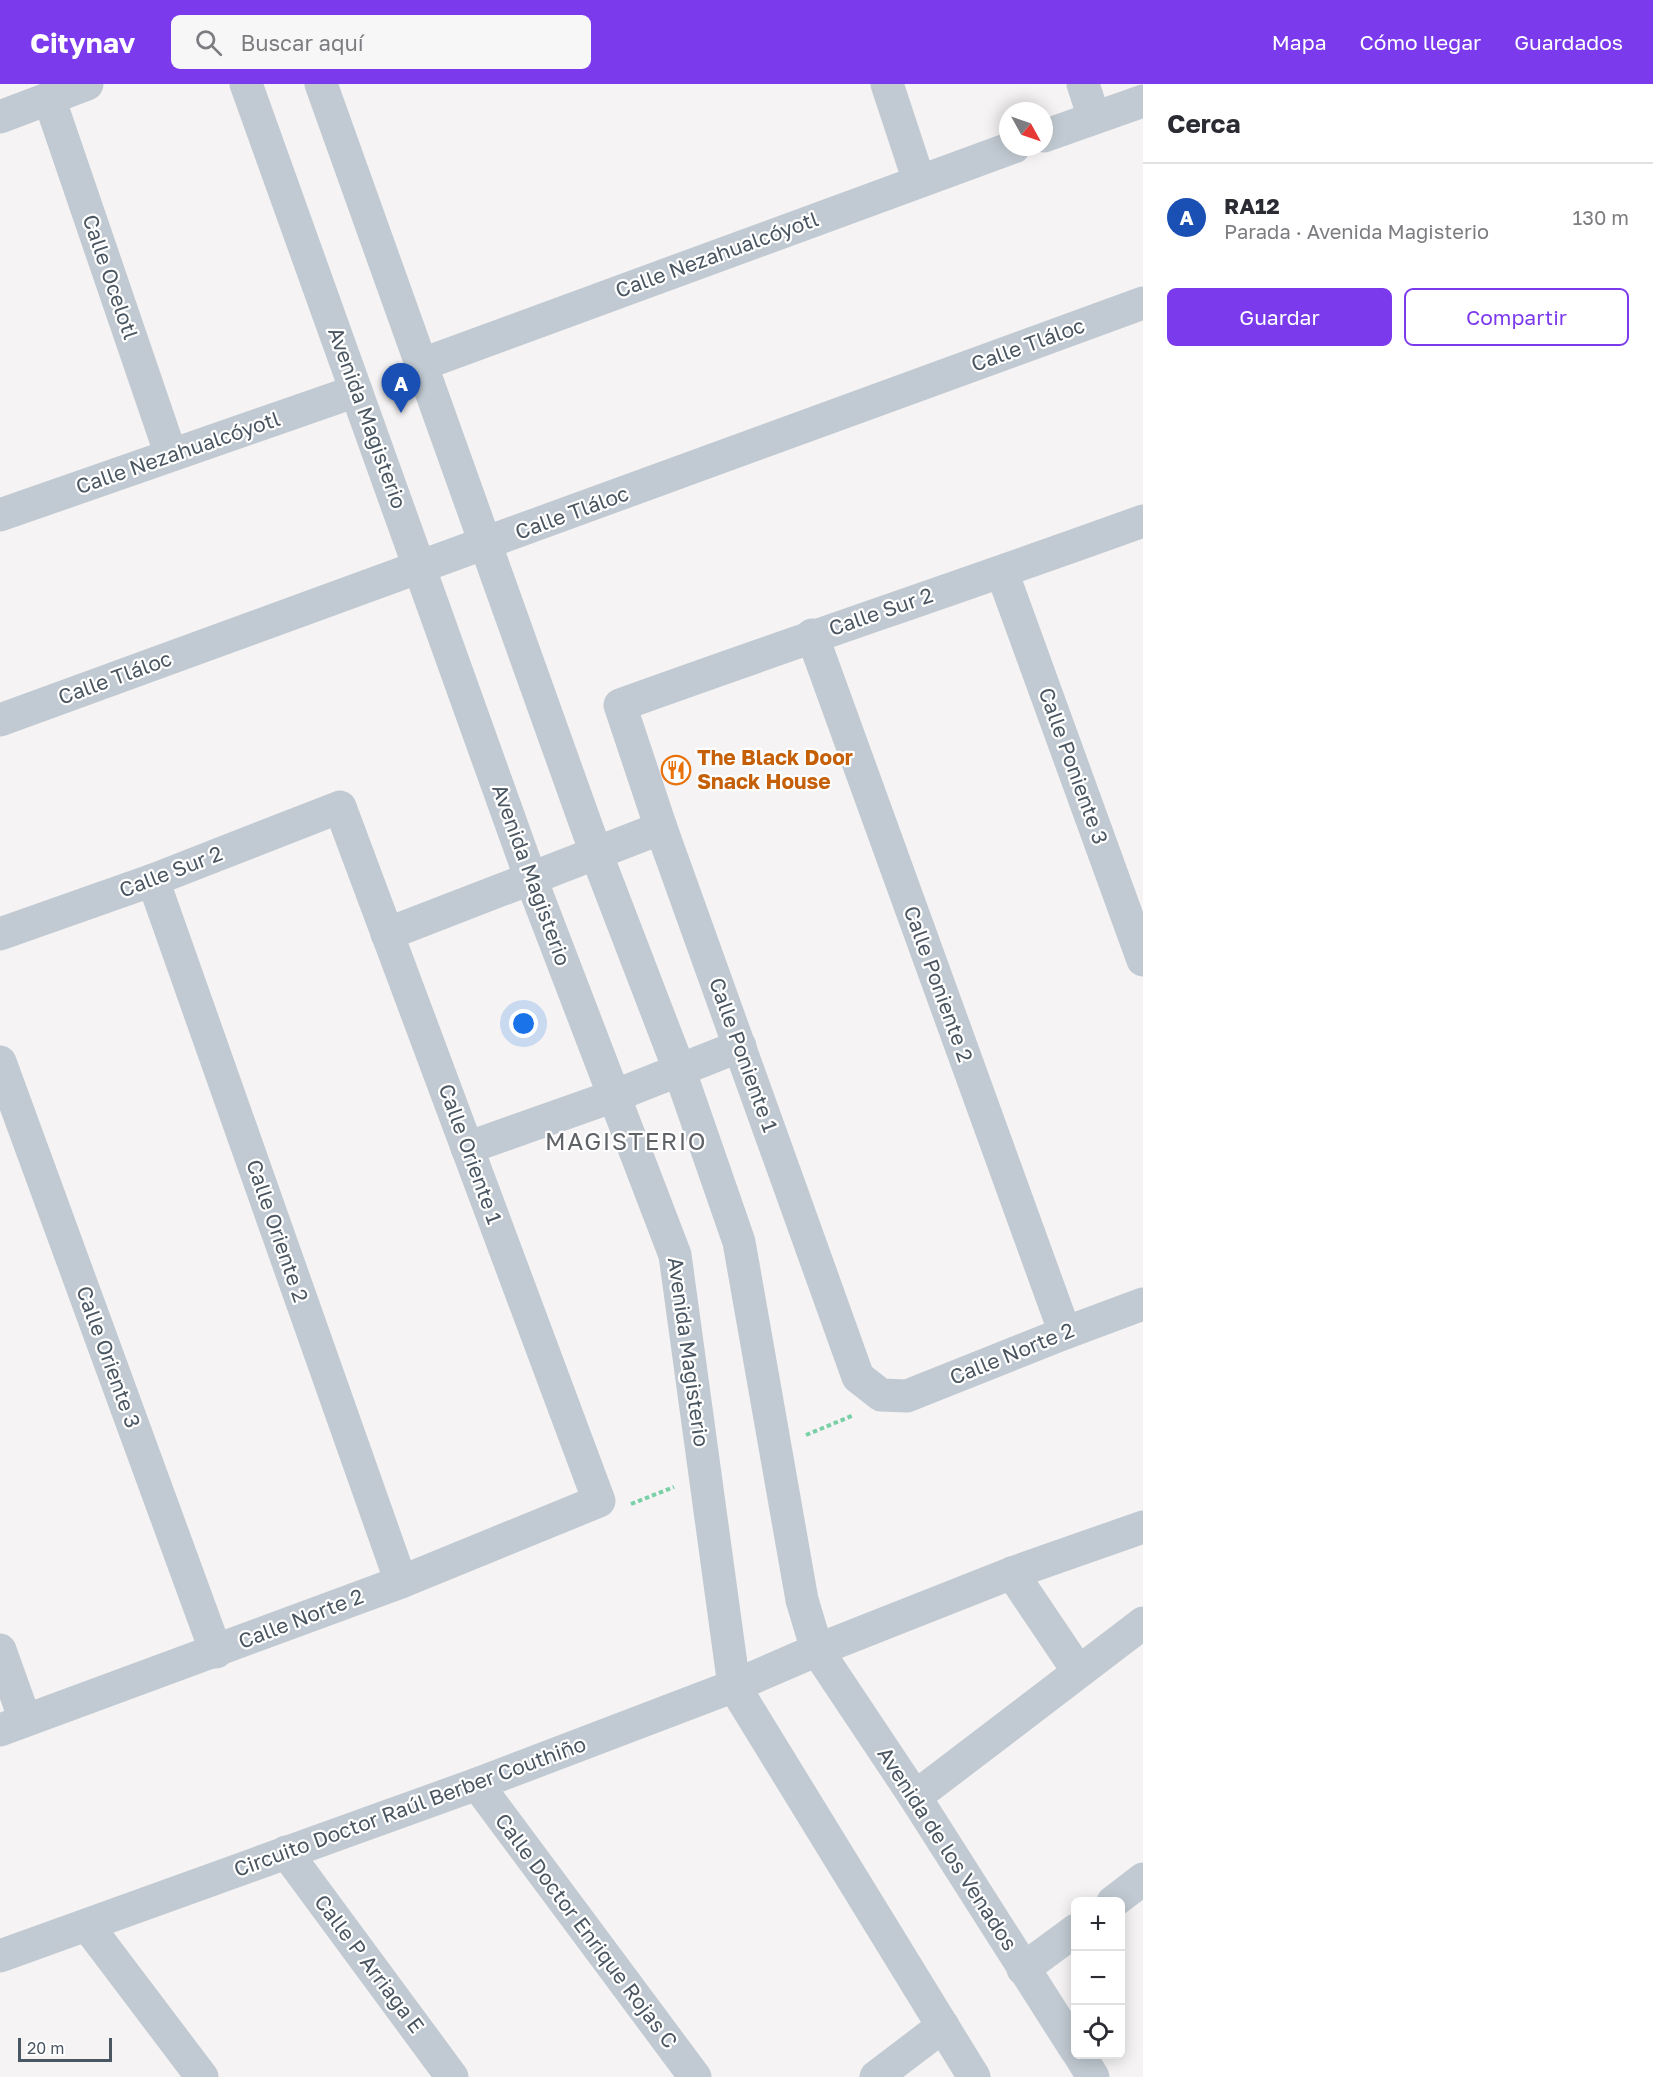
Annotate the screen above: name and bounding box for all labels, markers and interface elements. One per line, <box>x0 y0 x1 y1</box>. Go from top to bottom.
search box <box>171 15 591 69</box>
text: Citynav <box>30 26 135 59</box>
icon: search <box>192 26 225 59</box>
text: Buscar aquí <box>240 29 364 56</box>
text: Mapa <box>1272 29 1327 55</box>
text: Cómo llegar <box>1360 29 1481 55</box>
text: Guardados <box>1514 29 1623 55</box>
north arrow <box>999 102 1053 156</box>
text: Cerca <box>1167 108 1241 139</box>
text: RA12 <box>1224 192 1280 219</box>
street label: Calle Nezahualcóyotl <box>612 205 822 303</box>
text: A <box>1179 205 1194 229</box>
text: 130 m <box>1573 205 1629 229</box>
street label: Calle Ocelotl <box>77 211 144 342</box>
text: Parada · Avenida Magisterio <box>1224 219 1489 243</box>
button: Guardar <box>1167 288 1392 346</box>
button: Compartir <box>1404 288 1629 346</box>
street label: Calle Tláloc <box>967 311 1088 377</box>
street label: Avenida Magisterio <box>322 324 412 512</box>
pin: A <box>382 364 420 413</box>
street label: Calle Nezahualcóyotl <box>72 405 283 499</box>
street label: Calle Tláloc <box>511 479 632 545</box>
street label: Calle Sur 2 <box>825 581 936 641</box>
street label: Calle Tláloc <box>54 644 175 710</box>
street label: Calle Poniente 3 <box>1034 684 1114 847</box>
place label: The Black Door Snack House <box>697 744 853 794</box>
restaurant icon: The Black Door Snack House <box>660 754 692 786</box>
street label: Avenida Magisterio <box>487 780 577 969</box>
street label: Calle Sur 2 <box>115 839 226 903</box>
street label: Calle Poniente 2 <box>899 902 979 1065</box>
street label: Calle Poniente 1 <box>704 974 784 1135</box>
your location <box>509 1009 538 1038</box>
street label: Calle Oriente 1 <box>434 1080 508 1227</box>
district label: MAGISTERIO <box>545 1126 707 1155</box>
street label: Calle Oriente 2 <box>241 1156 315 1305</box>
street label: Avenida Magisterio <box>663 1255 715 1448</box>
street label: Calle Oriente 3 <box>71 1282 147 1431</box>
street label: Calle Norte 2 <box>946 1316 1078 1390</box>
street label: Calle Norte 2 <box>234 1582 367 1654</box>
street label: Circuito Doctor Raúl Berber Couthiño <box>230 1730 589 1882</box>
street label: Avenida de los Venados <box>872 1742 1023 1955</box>
street label: Calle Doctor Enrique Rojas C <box>490 1808 684 2053</box>
street label: Calle P Arriaga E <box>309 1889 430 2038</box>
map controls <box>1071 1897 1125 2059</box>
button: + <box>1071 1897 1125 1951</box>
button: − <box>1071 1951 1125 2005</box>
button: locate <box>1071 2005 1125 2059</box>
scale bar <box>18 2035 112 2062</box>
text: 20 m <box>27 2038 64 2058</box>

